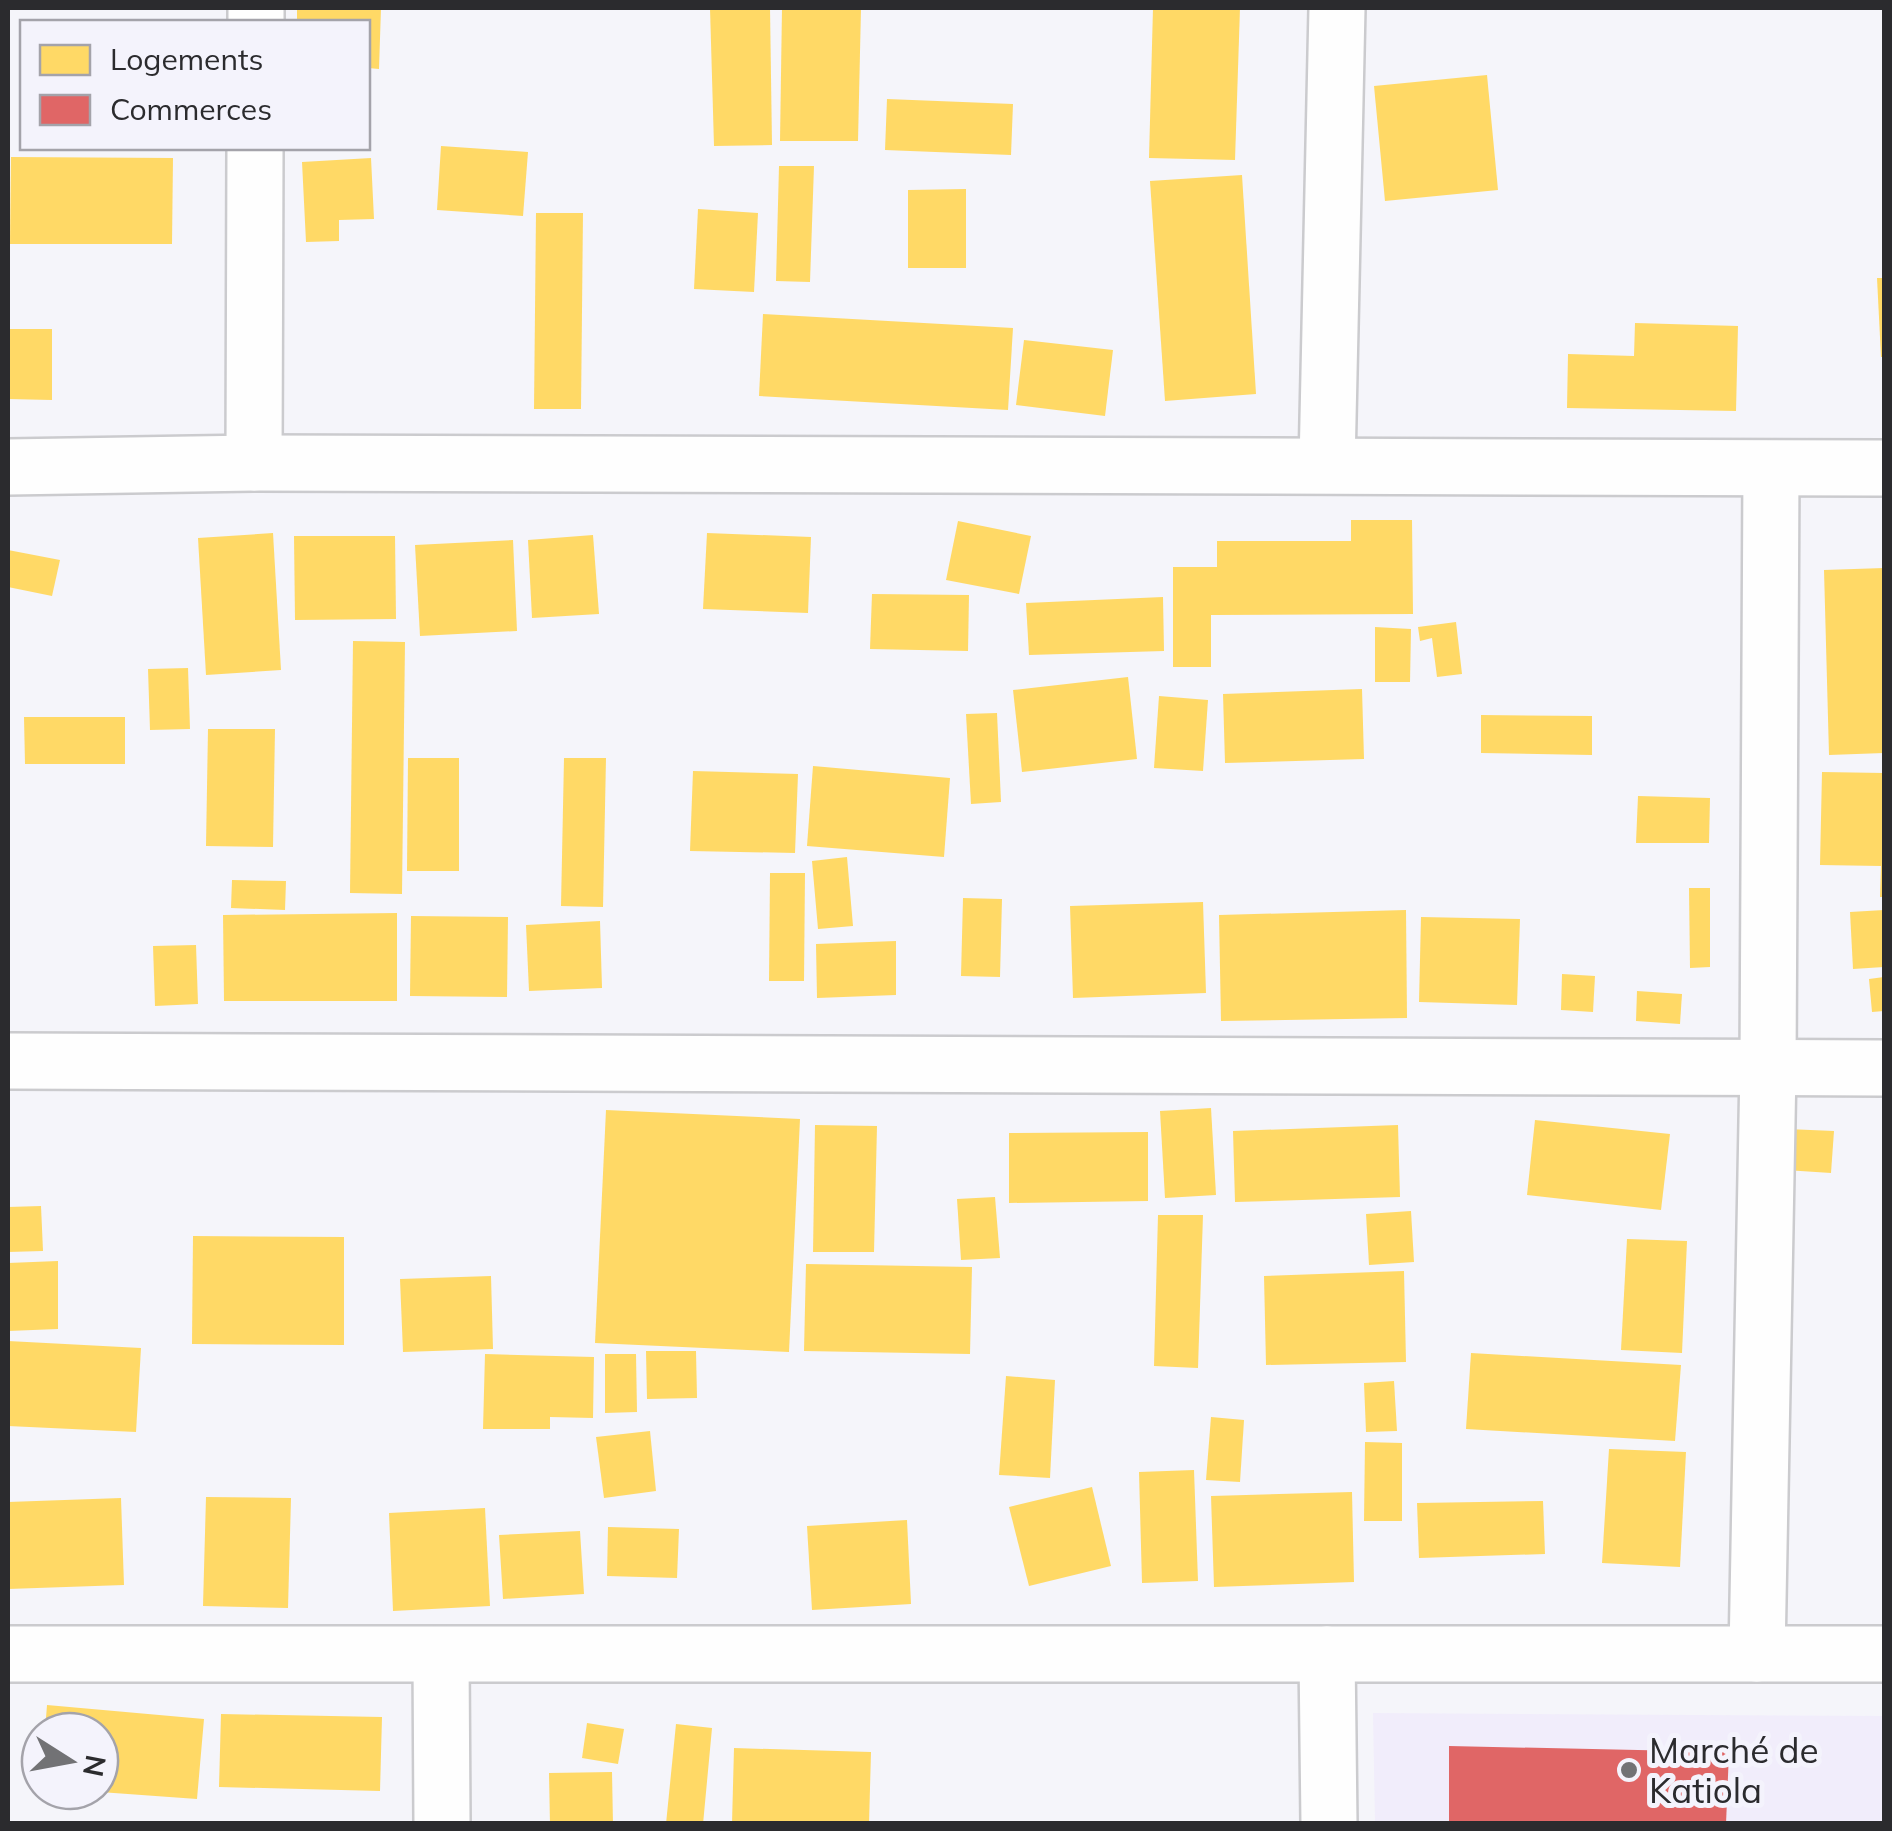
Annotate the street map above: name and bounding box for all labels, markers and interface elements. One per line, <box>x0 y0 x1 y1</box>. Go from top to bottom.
legend <box>20 20 370 150</box>
text: Logements <box>110 40 263 78</box>
text: Commerces <box>110 90 272 128</box>
north arrow <box>20 1711 120 1811</box>
place label: Marché de Katiola <box>1649 1728 1819 1812</box>
text: N <box>76 1752 114 1780</box>
marker: Marché de Katiola <box>1618 1759 1640 1781</box>

